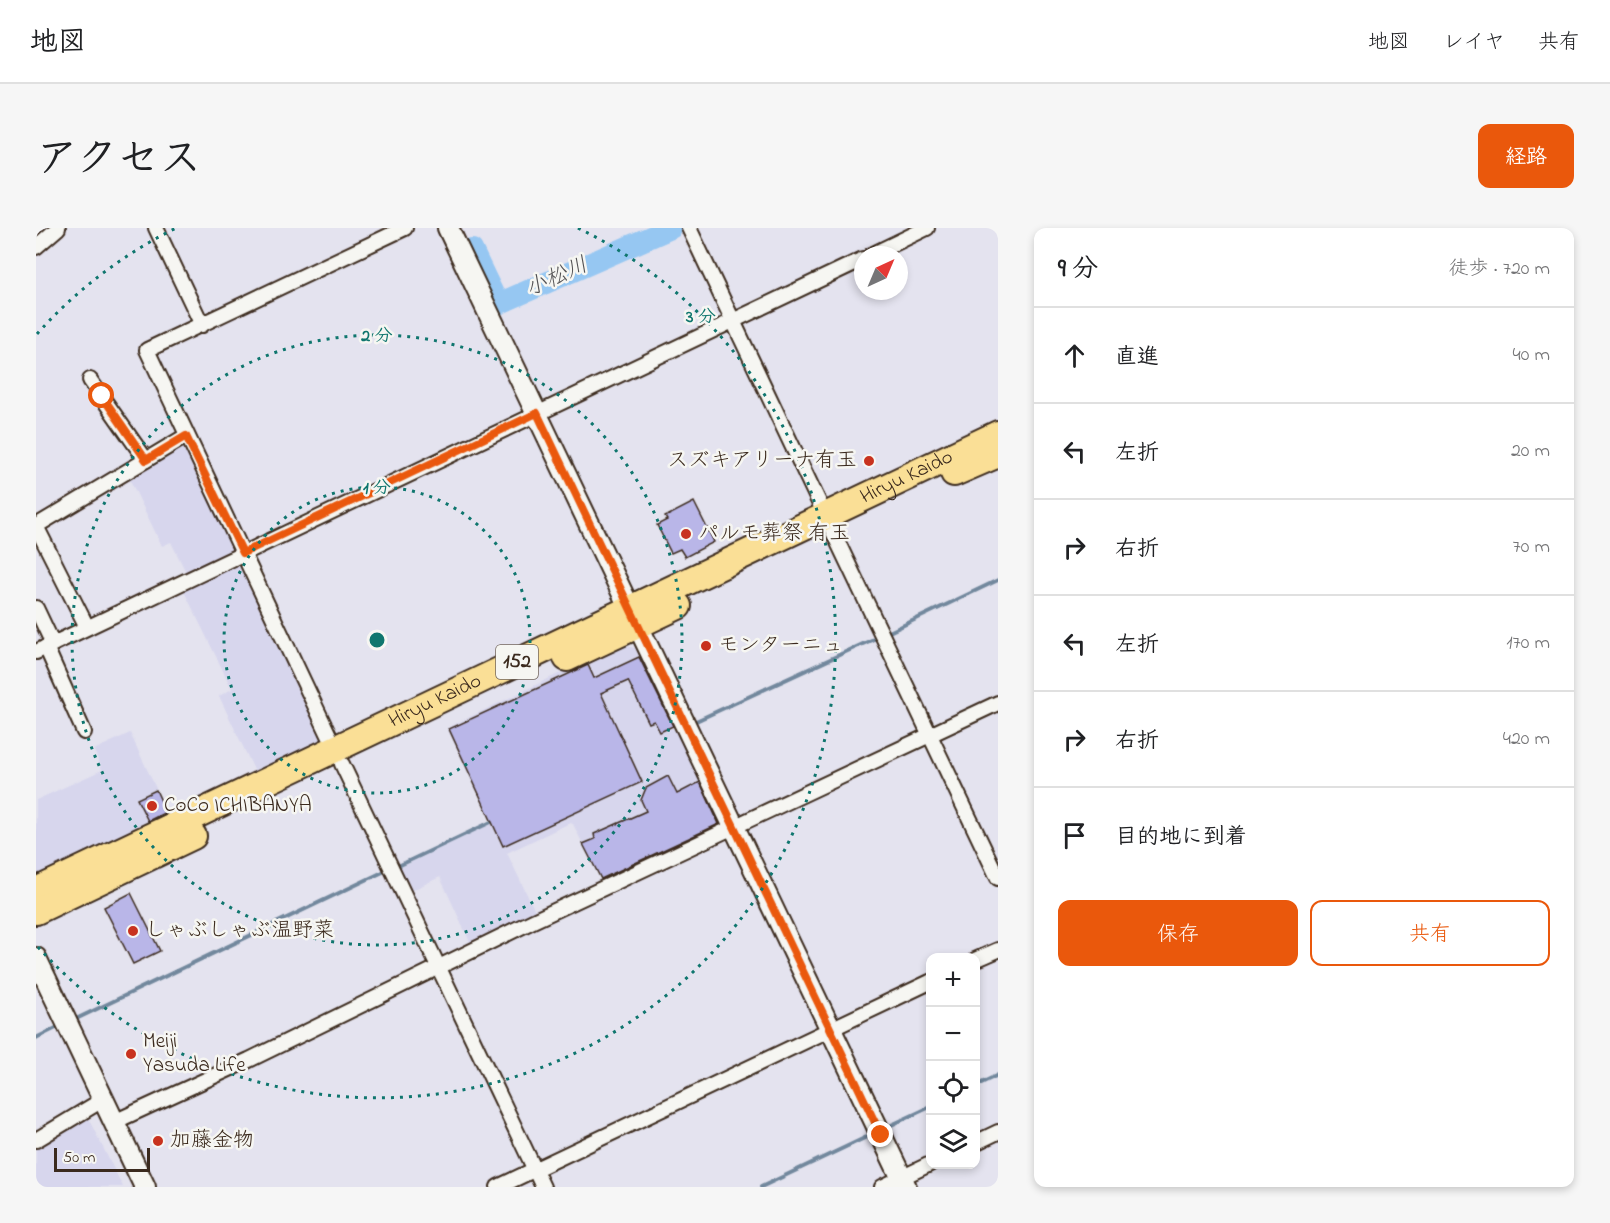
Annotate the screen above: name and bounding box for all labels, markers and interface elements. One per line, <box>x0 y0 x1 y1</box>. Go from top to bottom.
text: 地図 <box>30 23 86 64</box>
text: 地図 <box>1368 28 1410 58</box>
text: レイヤ <box>1443 28 1505 58</box>
text: 共有 <box>1538 28 1580 58</box>
button: 経路 <box>1478 124 1574 188</box>
text: アクセス <box>36 130 201 191</box>
north arrow <box>854 246 908 300</box>
water label: 小松川 <box>520 250 594 306</box>
text: 9 分 <box>1058 251 1098 289</box>
text: 徒歩 · 720 m <box>1448 255 1550 284</box>
text: 3 分 <box>685 305 716 331</box>
text: 2 分 <box>360 324 393 350</box>
icon: ahead <box>1058 339 1091 372</box>
text: 40 m <box>1513 341 1550 370</box>
text: 直進 <box>1115 342 1159 374</box>
route start <box>88 382 114 408</box>
icon: left <box>1058 435 1091 468</box>
text: 20 m <box>1511 437 1550 466</box>
text: 左折 <box>1115 438 1159 470</box>
street label: Hiryu Kaido <box>855 442 958 512</box>
place label: スズキアリーナ有玉 <box>667 446 857 476</box>
marker: スズキアリーナ有玉 <box>862 454 876 468</box>
text: 1 分 <box>363 476 391 502</box>
place label: パルモ葬祭 有玉 <box>698 519 850 549</box>
marker: パルモ葬祭 有玉 <box>679 527 693 541</box>
icon: right <box>1058 531 1091 564</box>
text: 70 m <box>1513 533 1550 562</box>
text: 右折 <box>1115 534 1159 566</box>
icon: left <box>1058 627 1091 660</box>
text: 170 m <box>1506 629 1550 658</box>
centre of rings <box>367 630 387 650</box>
text: 左折 <box>1115 630 1159 662</box>
place label: モンターニュ <box>718 631 843 661</box>
marker: モンターニュ <box>699 639 713 653</box>
road number: 152 <box>496 645 538 679</box>
street label: Hiryu Kaido <box>384 666 487 736</box>
icon: right <box>1058 723 1091 756</box>
text: 420 m <box>1503 725 1550 754</box>
text: 右折 <box>1115 726 1159 758</box>
place label: CoCo ICHIBANYA <box>164 791 312 821</box>
marker: CoCo ICHIBANYA <box>145 799 159 813</box>
icon: arrive <box>1058 819 1091 852</box>
text: 目的地に到着 <box>1115 822 1247 854</box>
button: 保存 <box>1058 900 1298 966</box>
button: 共有 <box>1310 900 1550 966</box>
place label: しゃぶしゃぶ温野菜 <box>145 916 334 946</box>
marker: しゃぶしゃぶ温野菜 <box>126 924 140 938</box>
map controls <box>926 953 980 1169</box>
button: + <box>926 953 980 1007</box>
button: − <box>926 1007 980 1061</box>
place label: Meiji Yasuda Life <box>143 1027 246 1081</box>
marker: Meiji Yasuda Life <box>124 1047 138 1061</box>
button: locate <box>926 1061 980 1115</box>
button: layers <box>926 1115 980 1169</box>
route end <box>867 1121 893 1147</box>
place label: 加藤金物 <box>170 1126 254 1156</box>
marker: 加藤金物 <box>151 1134 165 1148</box>
scale bar <box>54 1145 150 1172</box>
text: 50 m <box>63 1146 95 1170</box>

